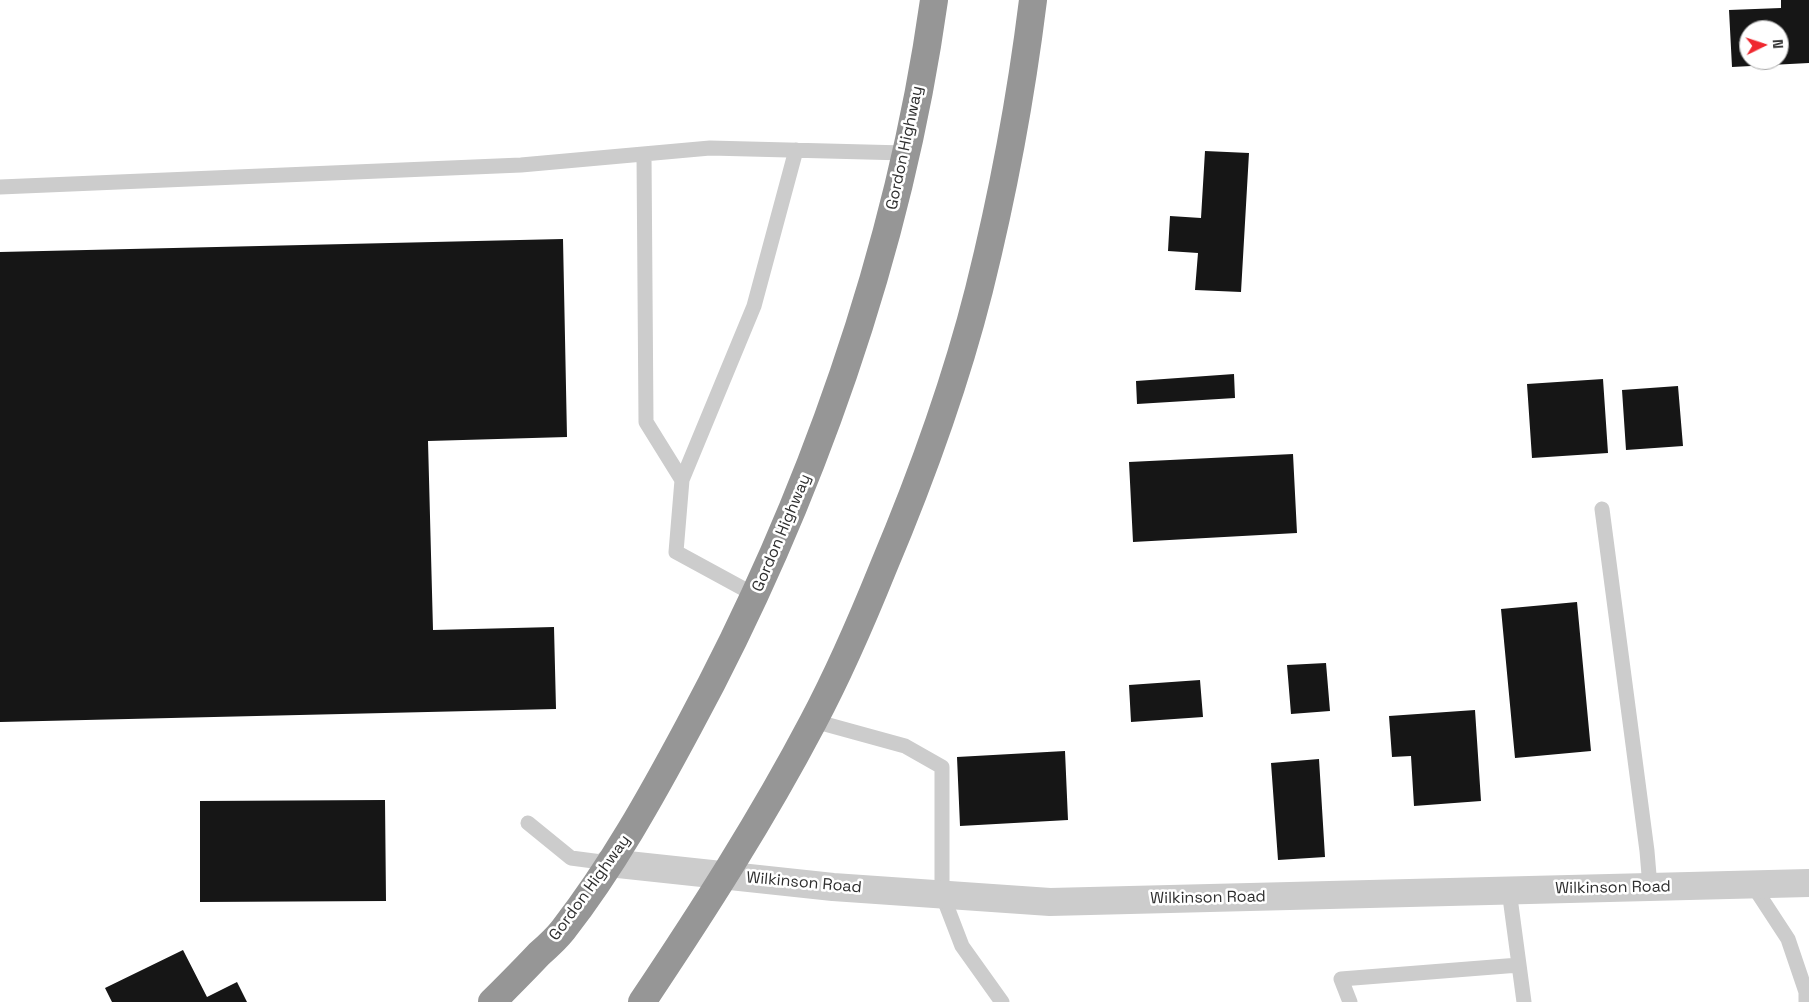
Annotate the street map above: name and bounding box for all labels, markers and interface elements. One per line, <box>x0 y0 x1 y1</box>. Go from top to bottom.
north arrow <box>1739 20 1789 70</box>
text: N <box>1769 39 1787 49</box>
street label: Gordon Highway <box>882 84 928 212</box>
street label: Gordon Highway <box>749 471 815 595</box>
street label: Gordon Highway <box>545 831 635 945</box>
street label: Wilkinson Road <box>746 868 862 898</box>
street label: Wilkinson Road <box>1555 877 1671 899</box>
street label: Wilkinson Road <box>1150 887 1266 909</box>

